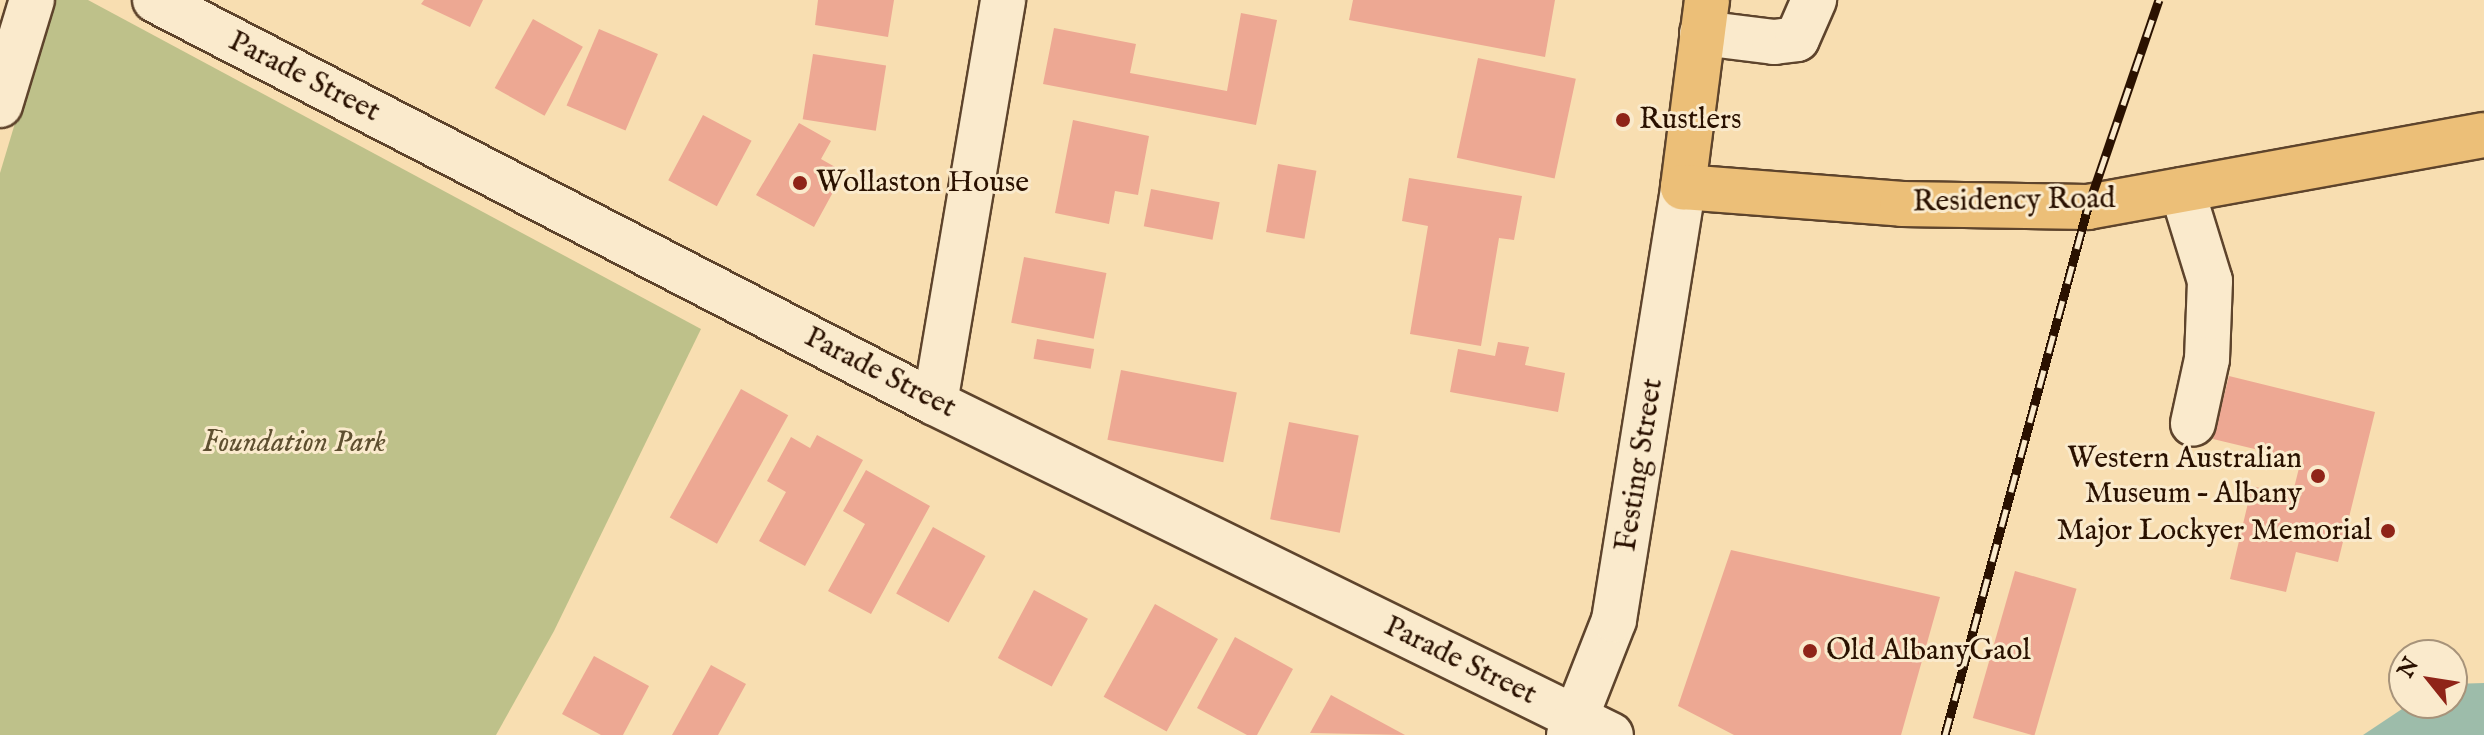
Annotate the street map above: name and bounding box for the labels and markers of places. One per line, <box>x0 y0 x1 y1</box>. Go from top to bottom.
place label: Rustlers <box>1639 102 1741 138</box>
marker: Rustlers <box>1614 111 1632 129</box>
place label: Wollaston House <box>816 165 1029 201</box>
marker: Wollaston House <box>791 174 809 192</box>
place label: Western Australian Museum – Albany <box>2067 441 2302 512</box>
marker: Western Australian Museum – Albany <box>2309 467 2327 485</box>
place label: Major Lockyer Memorial <box>2057 513 2372 549</box>
marker: Major Lockyer Memorial <box>2379 522 2397 540</box>
place label: Old AlbanyGaol <box>1826 633 2031 669</box>
marker: Old AlbanyGaol <box>1801 642 1819 660</box>

